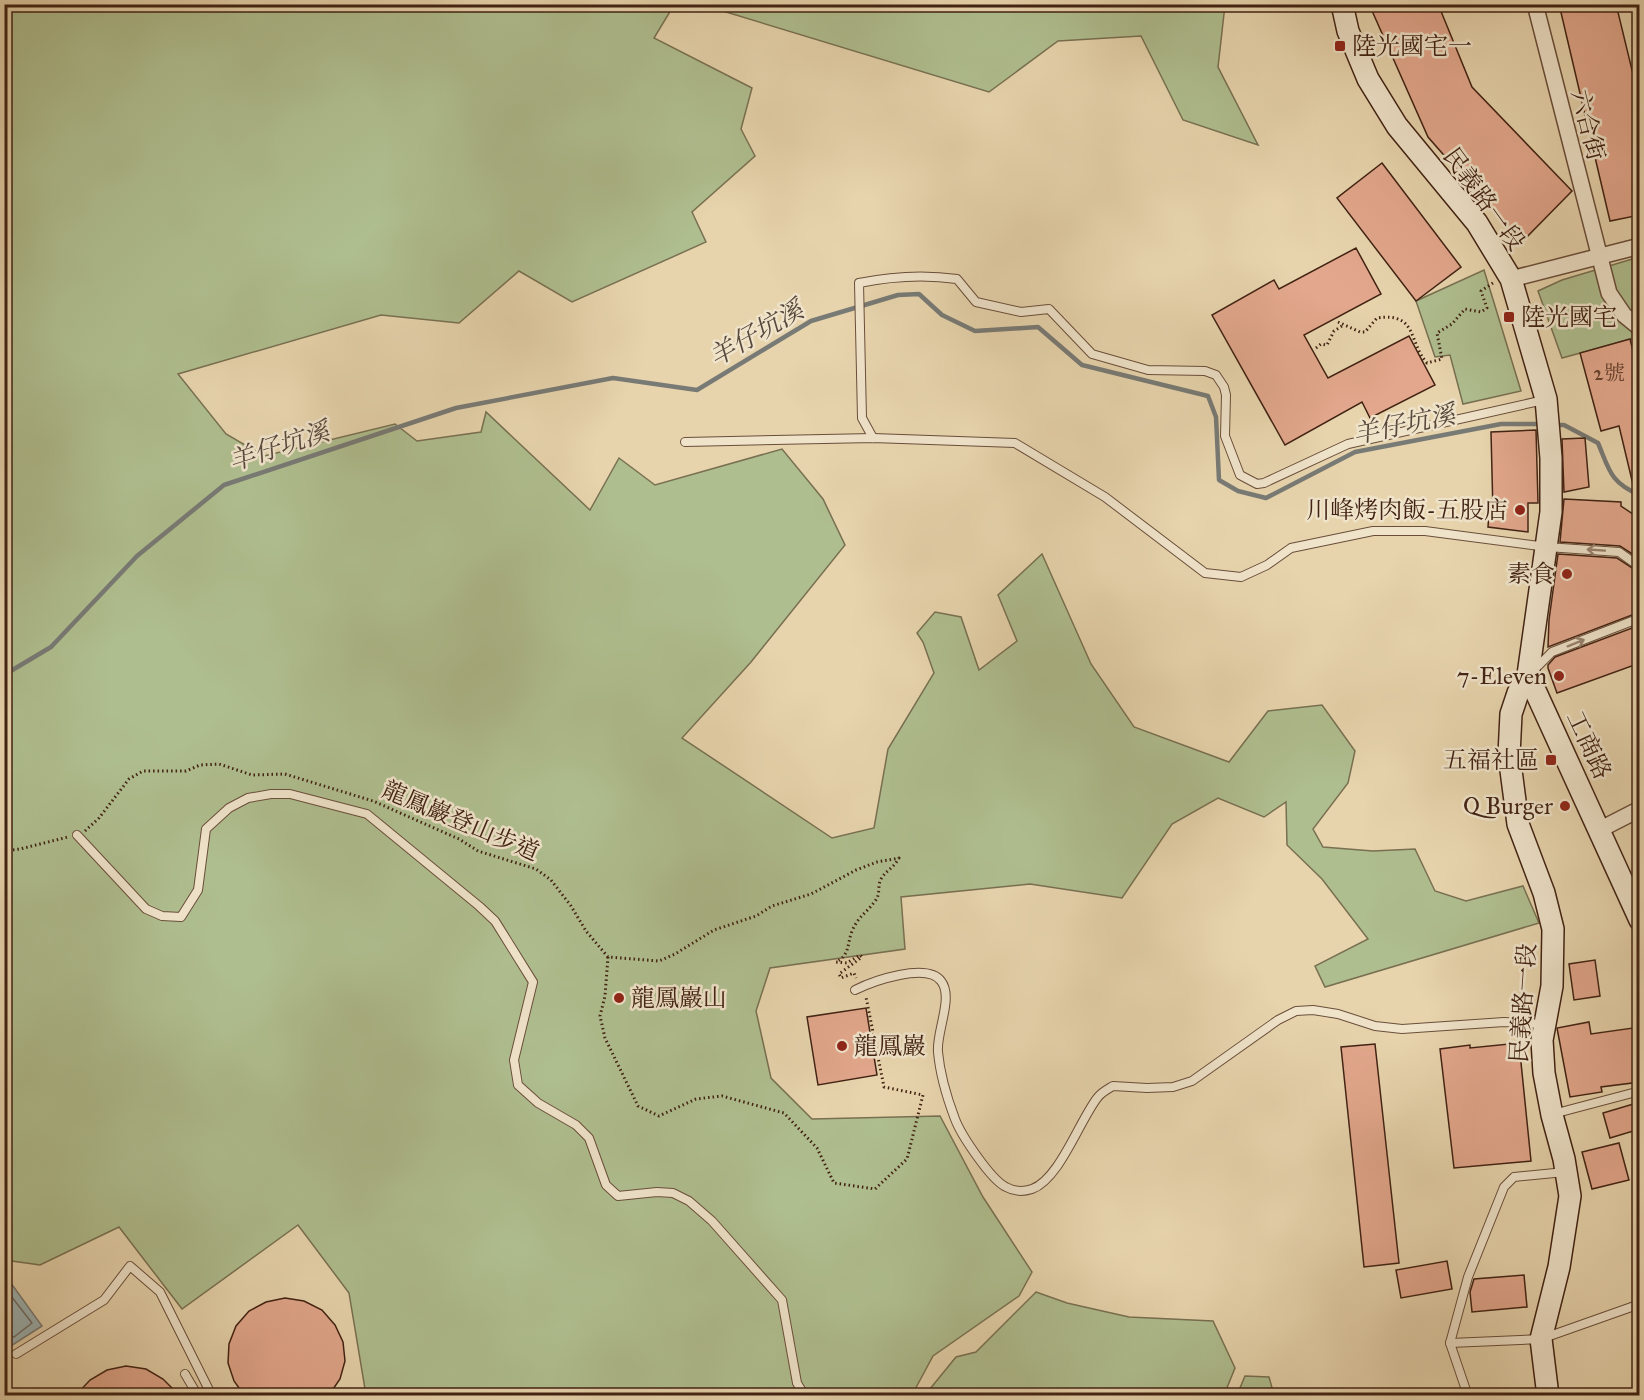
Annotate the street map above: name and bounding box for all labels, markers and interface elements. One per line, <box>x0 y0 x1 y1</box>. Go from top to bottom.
place label: 陸光國宅一 <box>1352 31 1472 61</box>
marker: 陸光國宅一 <box>1333 39 1347 53</box>
street label: 六合街 <box>1565 86 1611 164</box>
street label: 民義路一段 <box>1437 142 1531 256</box>
water label: 羊仔坑溪 <box>703 292 812 373</box>
place label: 陸光國宅 <box>1521 302 1617 332</box>
marker: 陸光國宅 <box>1502 310 1516 324</box>
house number: 2號 <box>1593 360 1625 386</box>
water label: 羊仔坑溪 <box>1350 397 1461 450</box>
water label: 羊仔坑溪 <box>225 414 336 477</box>
place label: 川峰烤肉飯-五股店 <box>1306 495 1508 525</box>
marker: 川峰烤肉飯-五股店 <box>1513 503 1527 517</box>
one-way arrow <box>1586 544 1606 555</box>
place label: 素食 <box>1507 559 1555 589</box>
marker: 素食 <box>1560 567 1574 581</box>
one-way arrow <box>1566 637 1585 648</box>
place label: 7-Eleven <box>1457 661 1547 691</box>
marker: 7-Eleven <box>1552 669 1566 683</box>
street label: 工商路 <box>1560 706 1618 784</box>
place label: 五福社區 <box>1443 745 1539 775</box>
marker: 五福社區 <box>1544 753 1558 767</box>
street label: 龍鳳巖登山步道 <box>378 774 544 868</box>
place label: Q Burger <box>1463 791 1553 821</box>
marker: Q Burger <box>1558 799 1572 813</box>
street label: 民義路一段 <box>1504 942 1542 1064</box>
place label: 龍鳳巖山 <box>631 983 727 1013</box>
marker: 龍鳳巖山 <box>612 991 626 1005</box>
place label: 龍鳳巖 <box>854 1031 926 1061</box>
marker: 龍鳳巖 <box>835 1039 849 1053</box>

